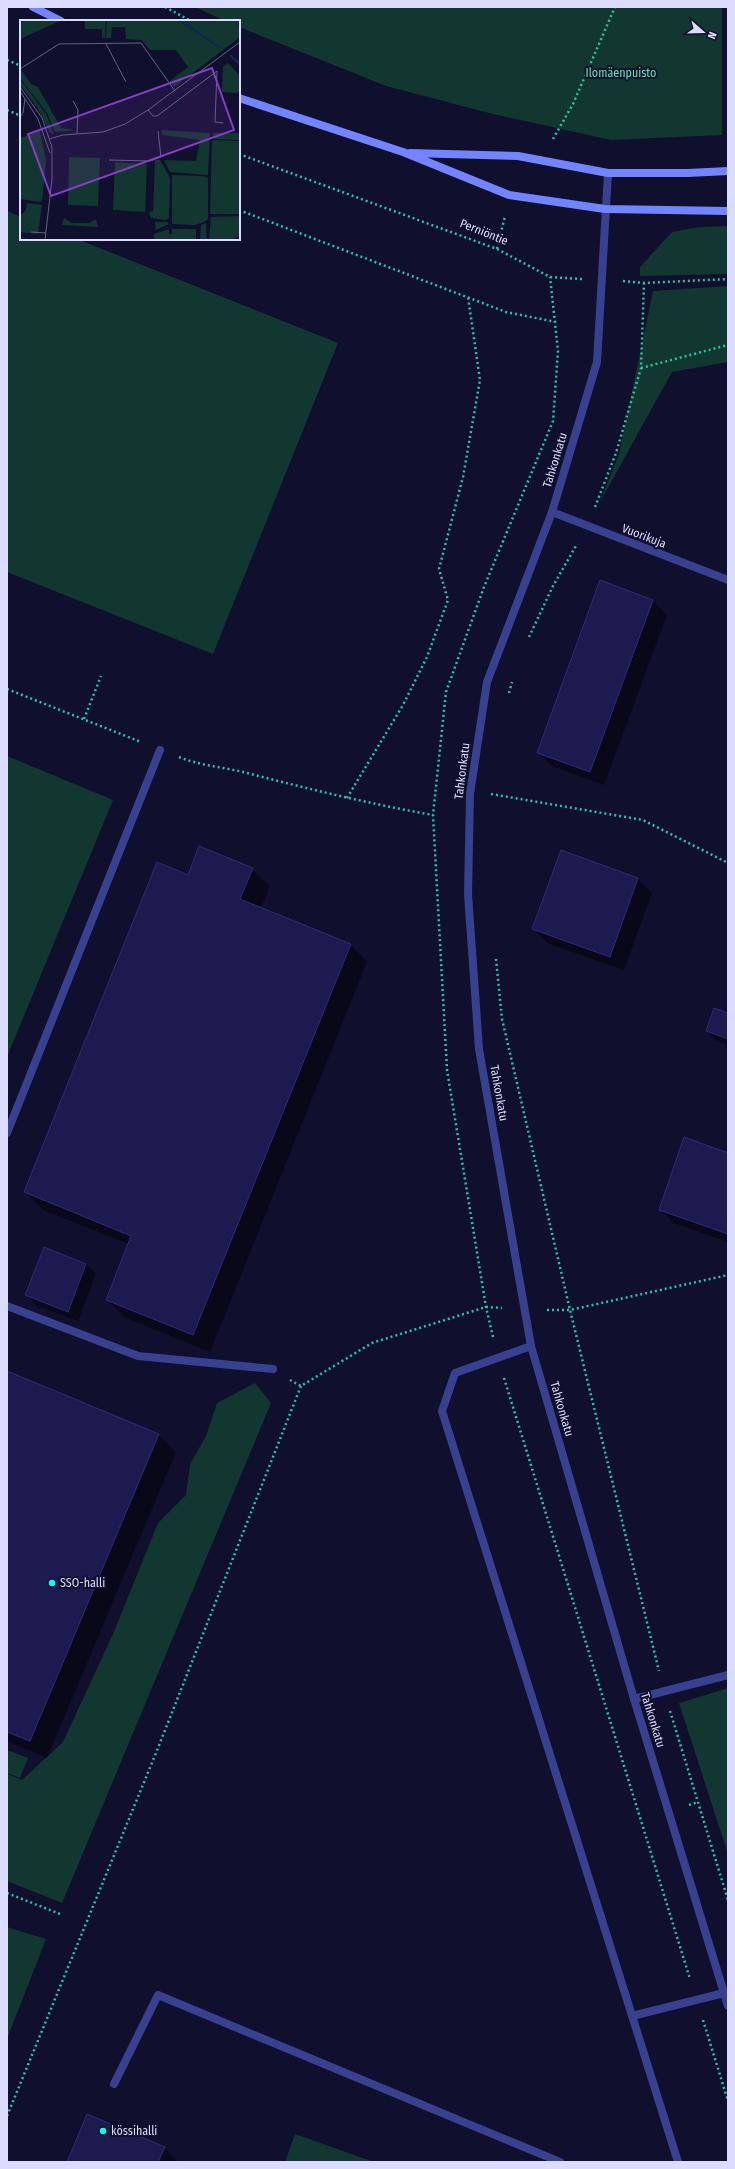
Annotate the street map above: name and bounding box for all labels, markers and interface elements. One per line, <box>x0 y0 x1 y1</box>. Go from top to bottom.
north arrow <box>683 12 723 52</box>
inset map <box>20 20 240 240</box>
text: N <box>705 30 719 41</box>
park label: Ilomäenpuisto <box>586 66 656 80</box>
street label: Perniöntie <box>458 216 510 248</box>
street label: Tahkonkatu <box>540 431 570 489</box>
street label: Vuorikuja <box>620 521 668 551</box>
street label: Tahkonkatu <box>452 742 472 800</box>
street label: Tahkonkatu <box>487 1064 511 1122</box>
street label: Tahkonkatu <box>547 1380 577 1438</box>
place label: SSO-halli <box>60 1576 105 1590</box>
marker: SSO-halli <box>47 1578 57 1588</box>
street label: Tahkonkatu <box>638 1691 668 1749</box>
place label: kössihalli <box>111 2124 157 2138</box>
marker: kössihalli <box>98 2126 108 2136</box>

